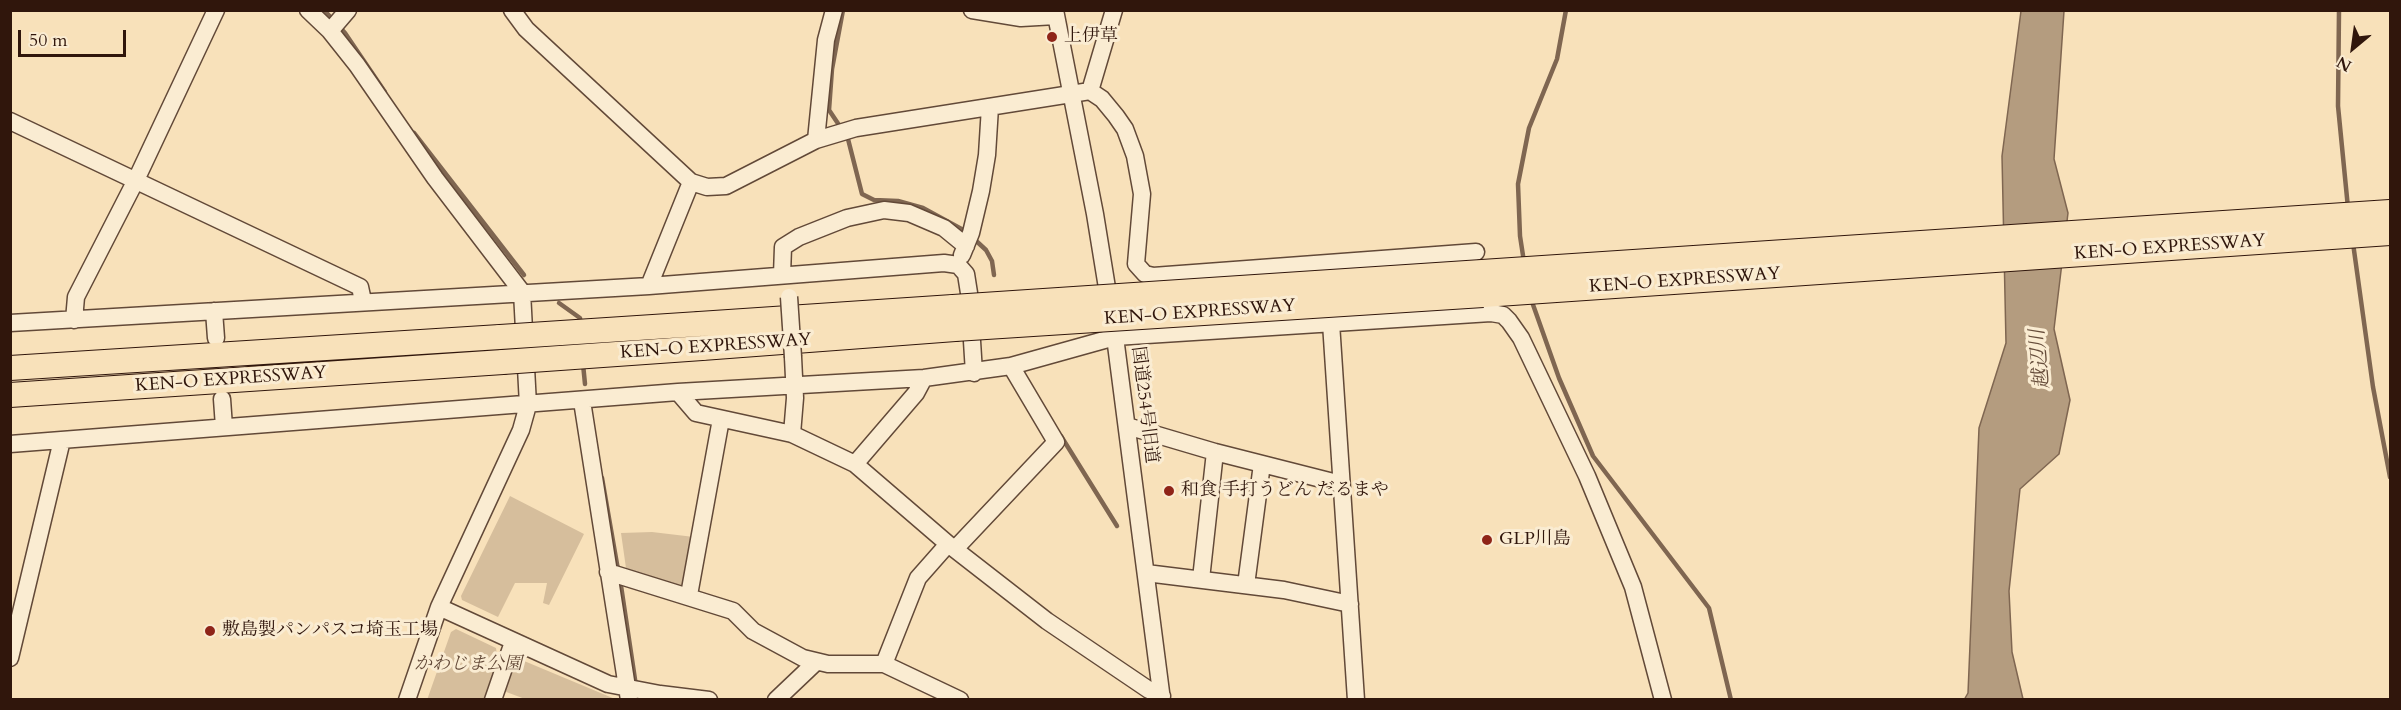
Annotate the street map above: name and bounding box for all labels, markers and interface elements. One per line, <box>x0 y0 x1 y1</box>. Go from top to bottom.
scale bar <box>21 18 129 56</box>
north arrow <box>2323 18 2383 78</box>
place label: 上伊草 <box>1064 26 1118 48</box>
text: 50 m <box>29 28 68 53</box>
marker: 上伊草 <box>1045 30 1059 44</box>
text: N <box>2333 51 2356 77</box>
street label: KEN-O EXPRESSWAY <box>2074 231 2266 265</box>
street label: KEN-O EXPRESSWAY <box>1589 264 1781 298</box>
street label: KEN-O EXPRESSWAY <box>1104 296 1296 330</box>
water label: 越辺川 <box>2026 328 2056 390</box>
street label: KEN-O EXPRESSWAY <box>620 330 812 364</box>
street label: 国道254号旧道 <box>1126 345 1162 465</box>
street label: KEN-O EXPRESSWAY <box>135 363 327 397</box>
place label: 和食 手打うどん だるまや <box>1181 480 1389 502</box>
marker: 和食 手打うどん だるまや <box>1162 484 1176 498</box>
place label: GLP川島 <box>1499 529 1571 551</box>
marker: GLP川島 <box>1480 533 1494 547</box>
place label: 敷島製パンパスコ埼玉工場 <box>222 620 438 642</box>
marker: 敷島製パンパスコ埼玉工場 <box>203 624 217 638</box>
park label: かわじま公園 <box>414 654 522 676</box>

